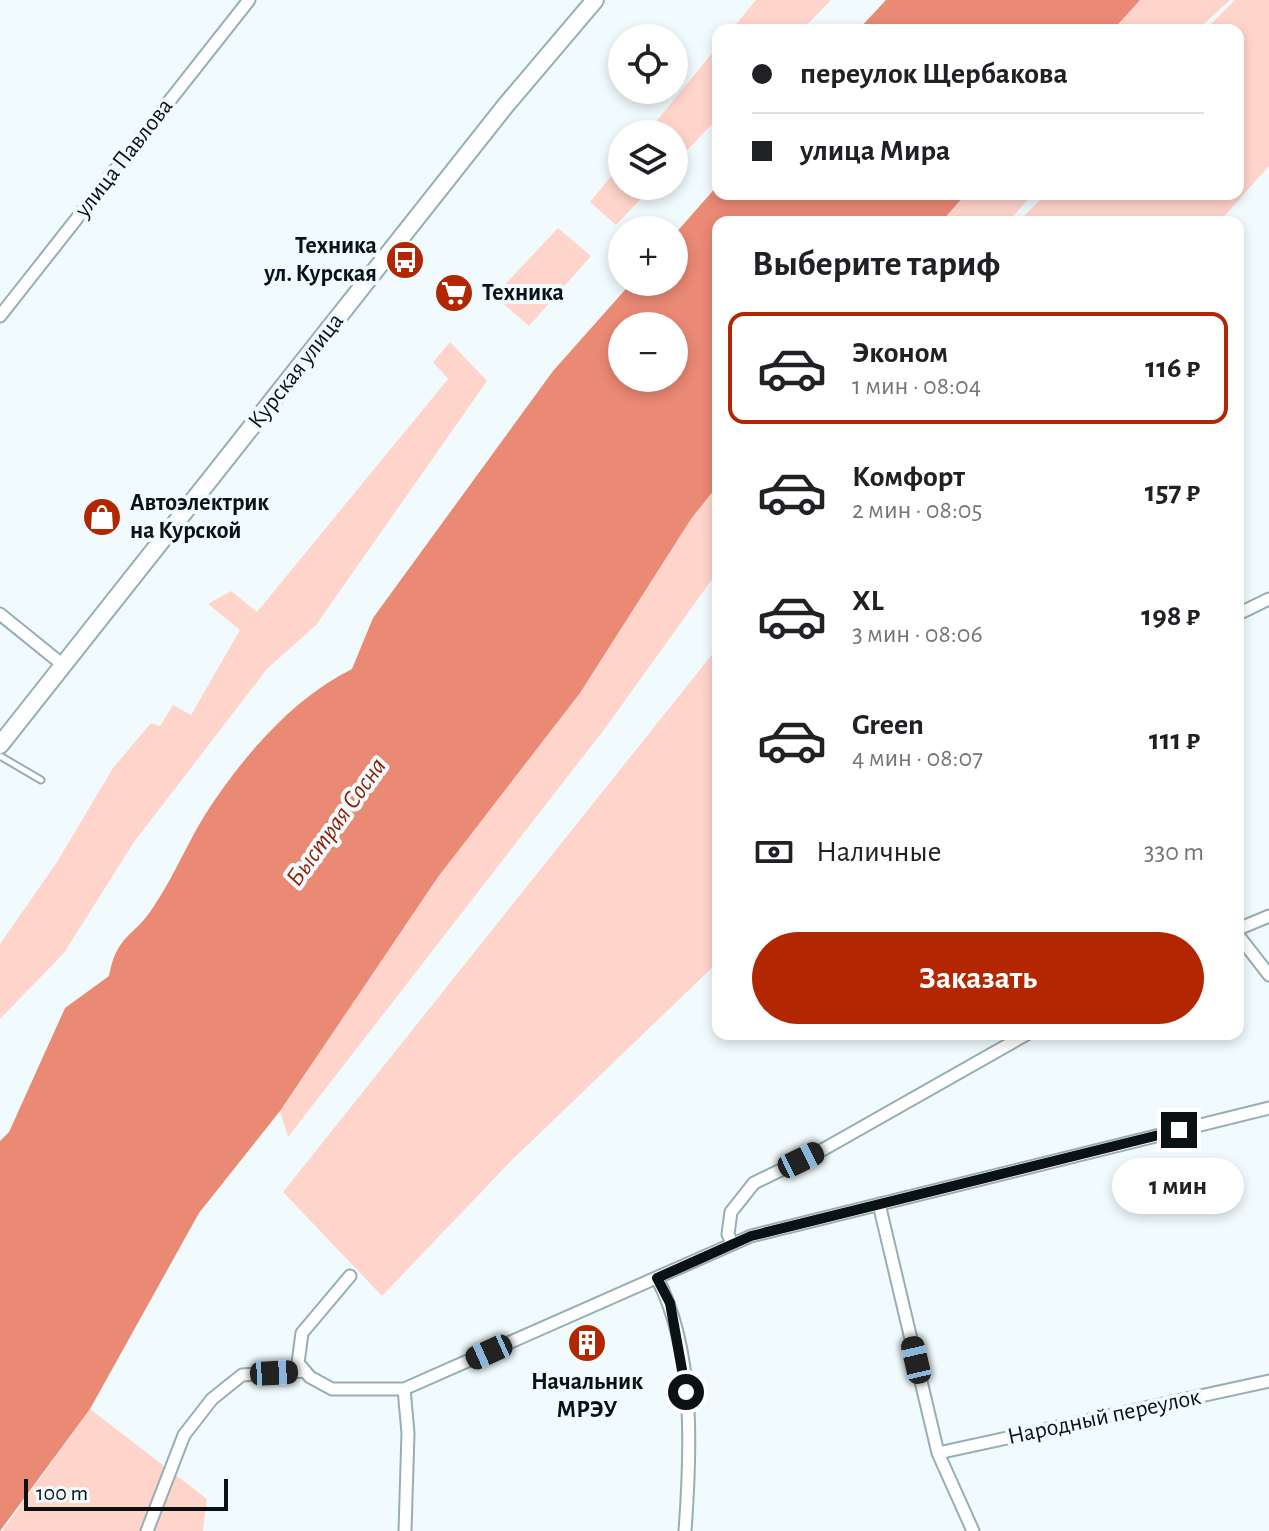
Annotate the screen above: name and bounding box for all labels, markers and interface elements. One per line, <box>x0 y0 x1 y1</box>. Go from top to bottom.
map controls <box>608 24 688 392</box>
button: locate <box>608 24 688 104</box>
text: переулок Щербакова <box>800 59 1068 89</box>
street label: улица Павлова <box>70 94 178 223</box>
button: layers <box>608 120 688 200</box>
text: улица Мира <box>800 136 950 166</box>
button: + <box>608 216 688 296</box>
place label: Техника ул. Курская <box>263 234 377 286</box>
bus stop icon: Техника ул. Курская <box>384 239 426 281</box>
text: Выберите тариф <box>752 246 1000 282</box>
supermarket icon: Техника <box>433 272 475 314</box>
place label: Техника <box>482 281 564 305</box>
street label: Курская улица <box>244 309 348 433</box>
button: − <box>608 312 688 392</box>
icon: car <box>756 332 828 404</box>
text: Эконом <box>852 338 948 368</box>
text: 116 ₽ <box>1145 353 1200 383</box>
text: 1 мин · 08:04 <box>852 373 981 399</box>
icon: car <box>756 456 828 528</box>
text: Комфорт <box>852 462 965 492</box>
text: 157 ₽ <box>1145 477 1200 507</box>
place label: Автоэлектрик на Курской <box>130 491 269 543</box>
shop icon: Автоэлектрик на Курской <box>81 496 123 538</box>
text: 2 мин · 08:05 <box>852 497 982 523</box>
icon: car <box>756 580 828 652</box>
text: XL <box>852 586 884 616</box>
text: 198 ₽ <box>1141 601 1200 631</box>
text: 3 мин · 08:06 <box>852 621 983 647</box>
icon: car <box>756 704 828 776</box>
text: Green <box>852 710 924 740</box>
text: 111 ₽ <box>1149 725 1200 755</box>
text: 4 мин · 08:07 <box>852 745 983 771</box>
water label: Быстрая Сосна <box>281 753 391 891</box>
icon: cash <box>752 830 796 874</box>
text: Наличные <box>816 837 942 867</box>
text: 330 m <box>1144 839 1204 865</box>
button: Заказать <box>752 932 1204 1024</box>
route end <box>1161 1112 1197 1148</box>
car <box>774 1139 828 1181</box>
callout: 1 мин <box>1113 1158 1245 1214</box>
text: 1 мин <box>1149 1173 1207 1199</box>
building icon: Начальник МРЭУ <box>566 1322 608 1364</box>
car <box>462 1331 516 1373</box>
car <box>899 1334 933 1386</box>
car <box>249 1360 299 1386</box>
place label: Начальник МРЭУ <box>531 1370 643 1422</box>
route start <box>668 1374 704 1410</box>
street label: Народный переулок <box>1005 1385 1203 1449</box>
scale bar <box>24 1475 228 1511</box>
text: 100 m <box>36 1482 88 1504</box>

